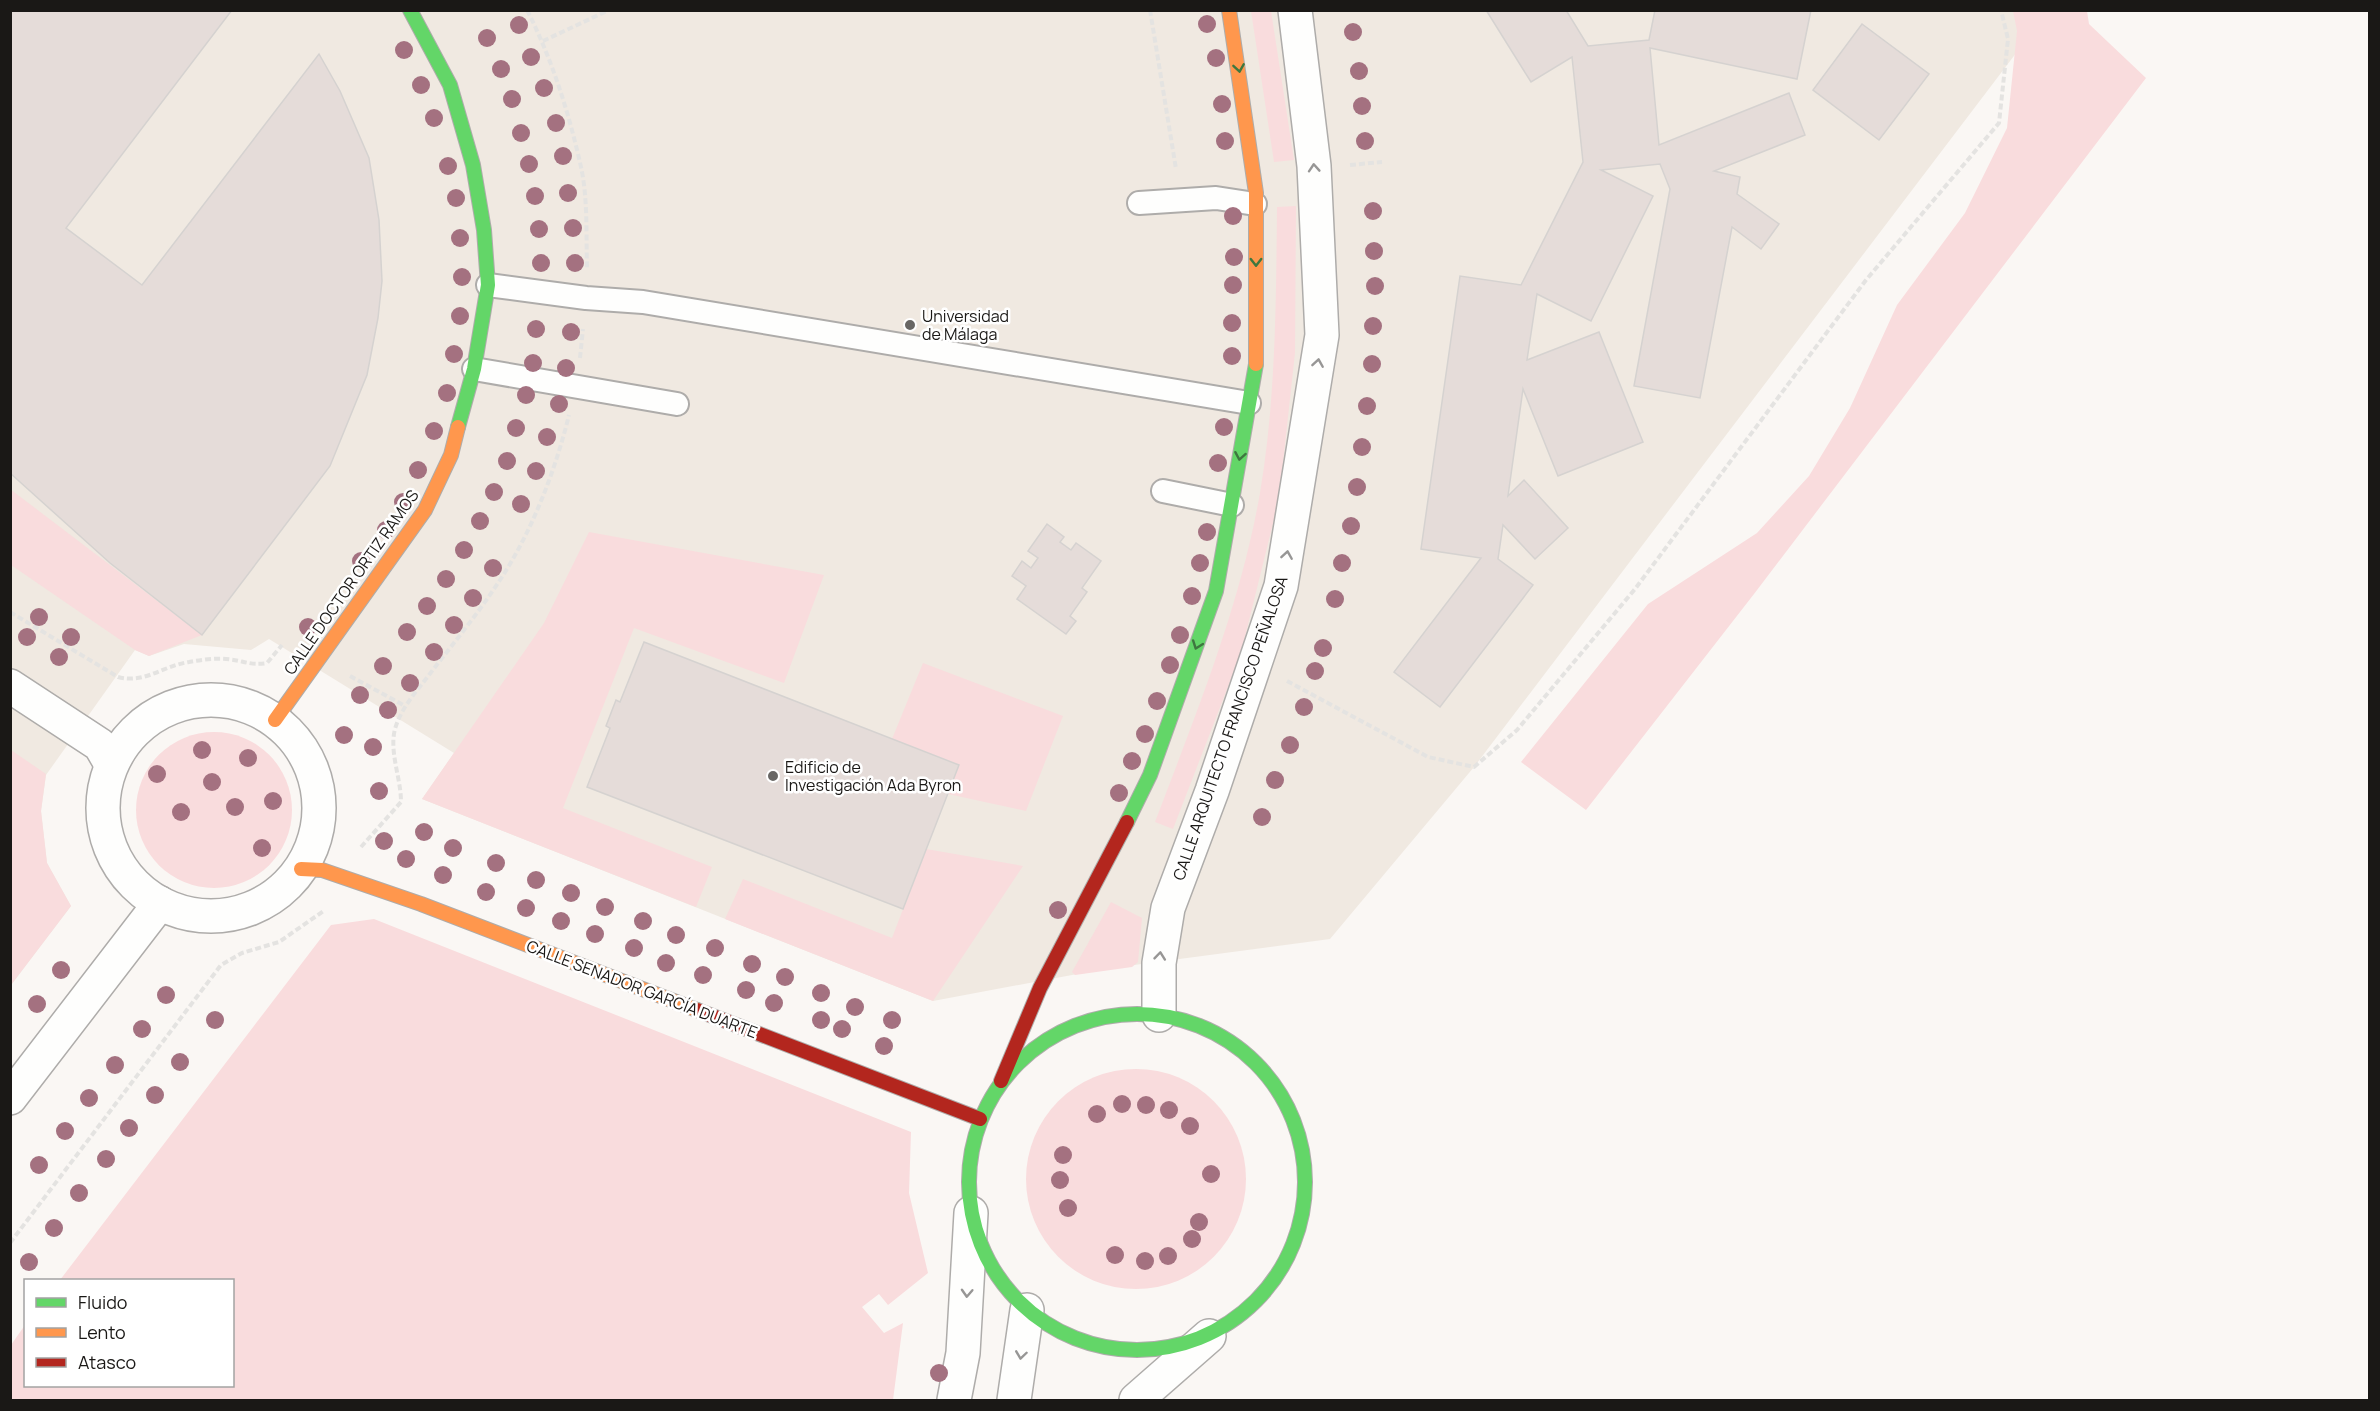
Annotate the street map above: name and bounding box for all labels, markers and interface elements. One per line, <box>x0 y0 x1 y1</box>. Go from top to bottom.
one-way arrow <box>1232 64 1244 73</box>
one-way arrow <box>1307 164 1320 173</box>
one-way arrow <box>1250 258 1262 267</box>
place label: Universidad de Málaga <box>922 305 1009 345</box>
marker: Universidad de Málaga <box>903 318 917 332</box>
one-way arrow <box>1311 358 1323 367</box>
one-way arrow <box>1234 450 1247 460</box>
street label: CALLE DOCTOR ORTIZ RAMOS <box>279 485 424 679</box>
one-way arrow <box>1280 550 1292 560</box>
street label: CALLE ARQUITECTO FRANCISCO PEÑALOSA <box>1167 573 1293 883</box>
one-way arrow <box>1191 639 1204 650</box>
place label: Edificio de Investigación Ada Byron <box>785 756 961 796</box>
marker: Edificio de Investigación Ada Byron <box>766 769 780 783</box>
street label: CALLE SENADOR GARCÍA DUARTE <box>523 935 761 1043</box>
one-way arrow <box>1153 952 1166 961</box>
legend <box>24 1279 234 1387</box>
one-way arrow <box>960 1288 973 1297</box>
text: Fluido <box>78 1290 127 1314</box>
text: Lento <box>78 1320 126 1344</box>
text: Atasco <box>78 1350 136 1374</box>
one-way arrow <box>1015 1351 1028 1360</box>

